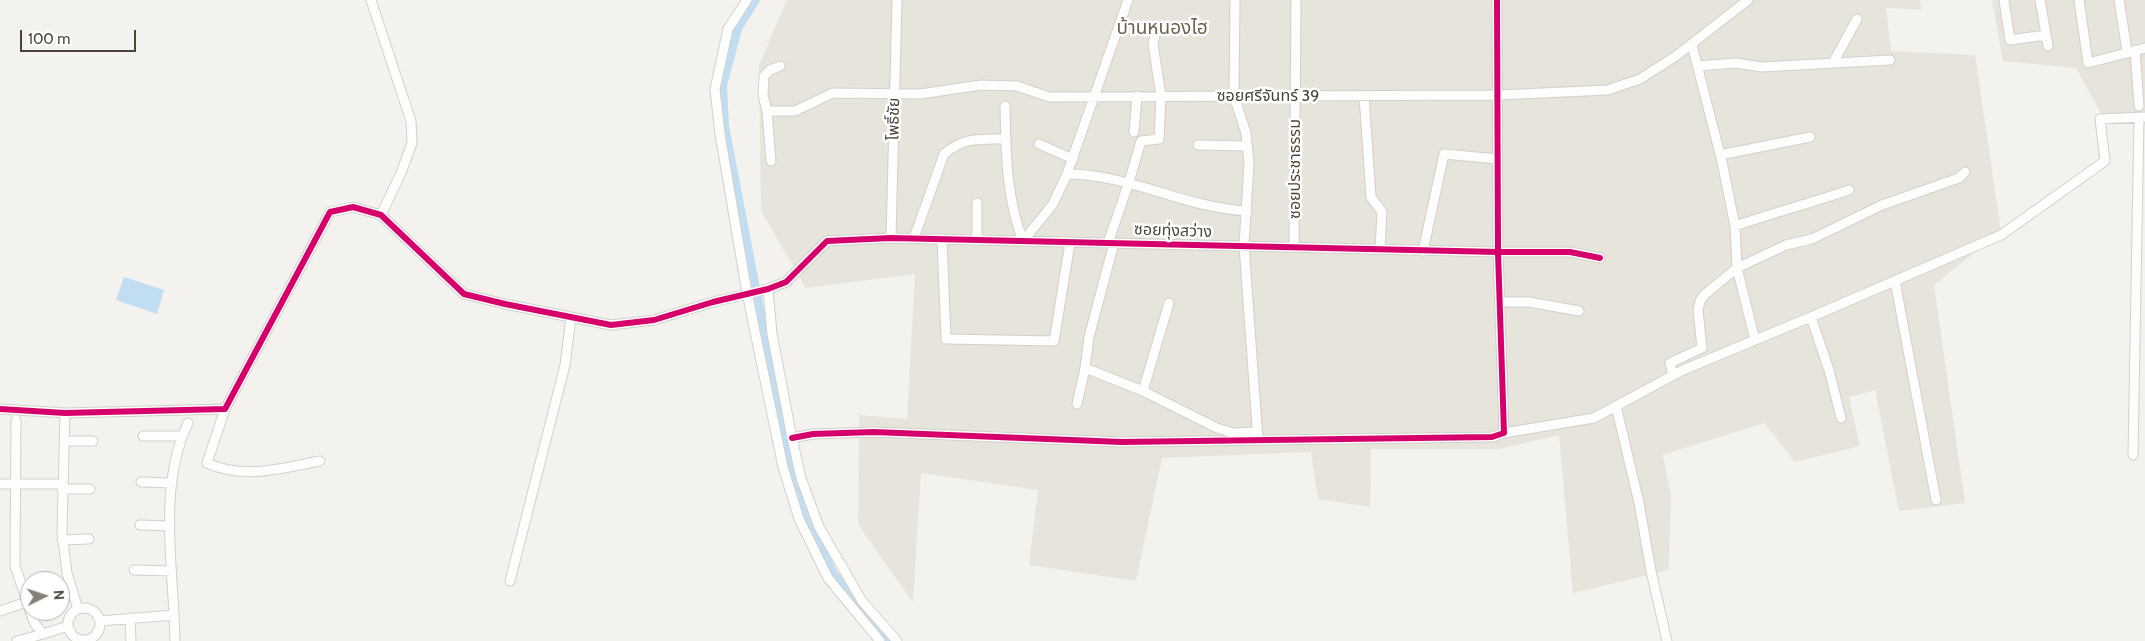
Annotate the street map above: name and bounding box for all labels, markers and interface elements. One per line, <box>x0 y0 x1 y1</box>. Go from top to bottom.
district label: บ้านหนองไฮ <box>1117 17 1207 39</box>
scale bar <box>22 20 139 52</box>
text: 100 m <box>28 30 70 48</box>
street label: ซอยศรีจันทร์ 39 <box>1217 86 1319 106</box>
street label: โพธิ์ชัย <box>884 97 904 141</box>
street label: ซอยประชาธรรม <box>1285 119 1305 219</box>
street label: ซอยทุ่งสว่าง <box>1134 220 1212 242</box>
north arrow <box>20 571 70 621</box>
text: N <box>50 589 68 601</box>

